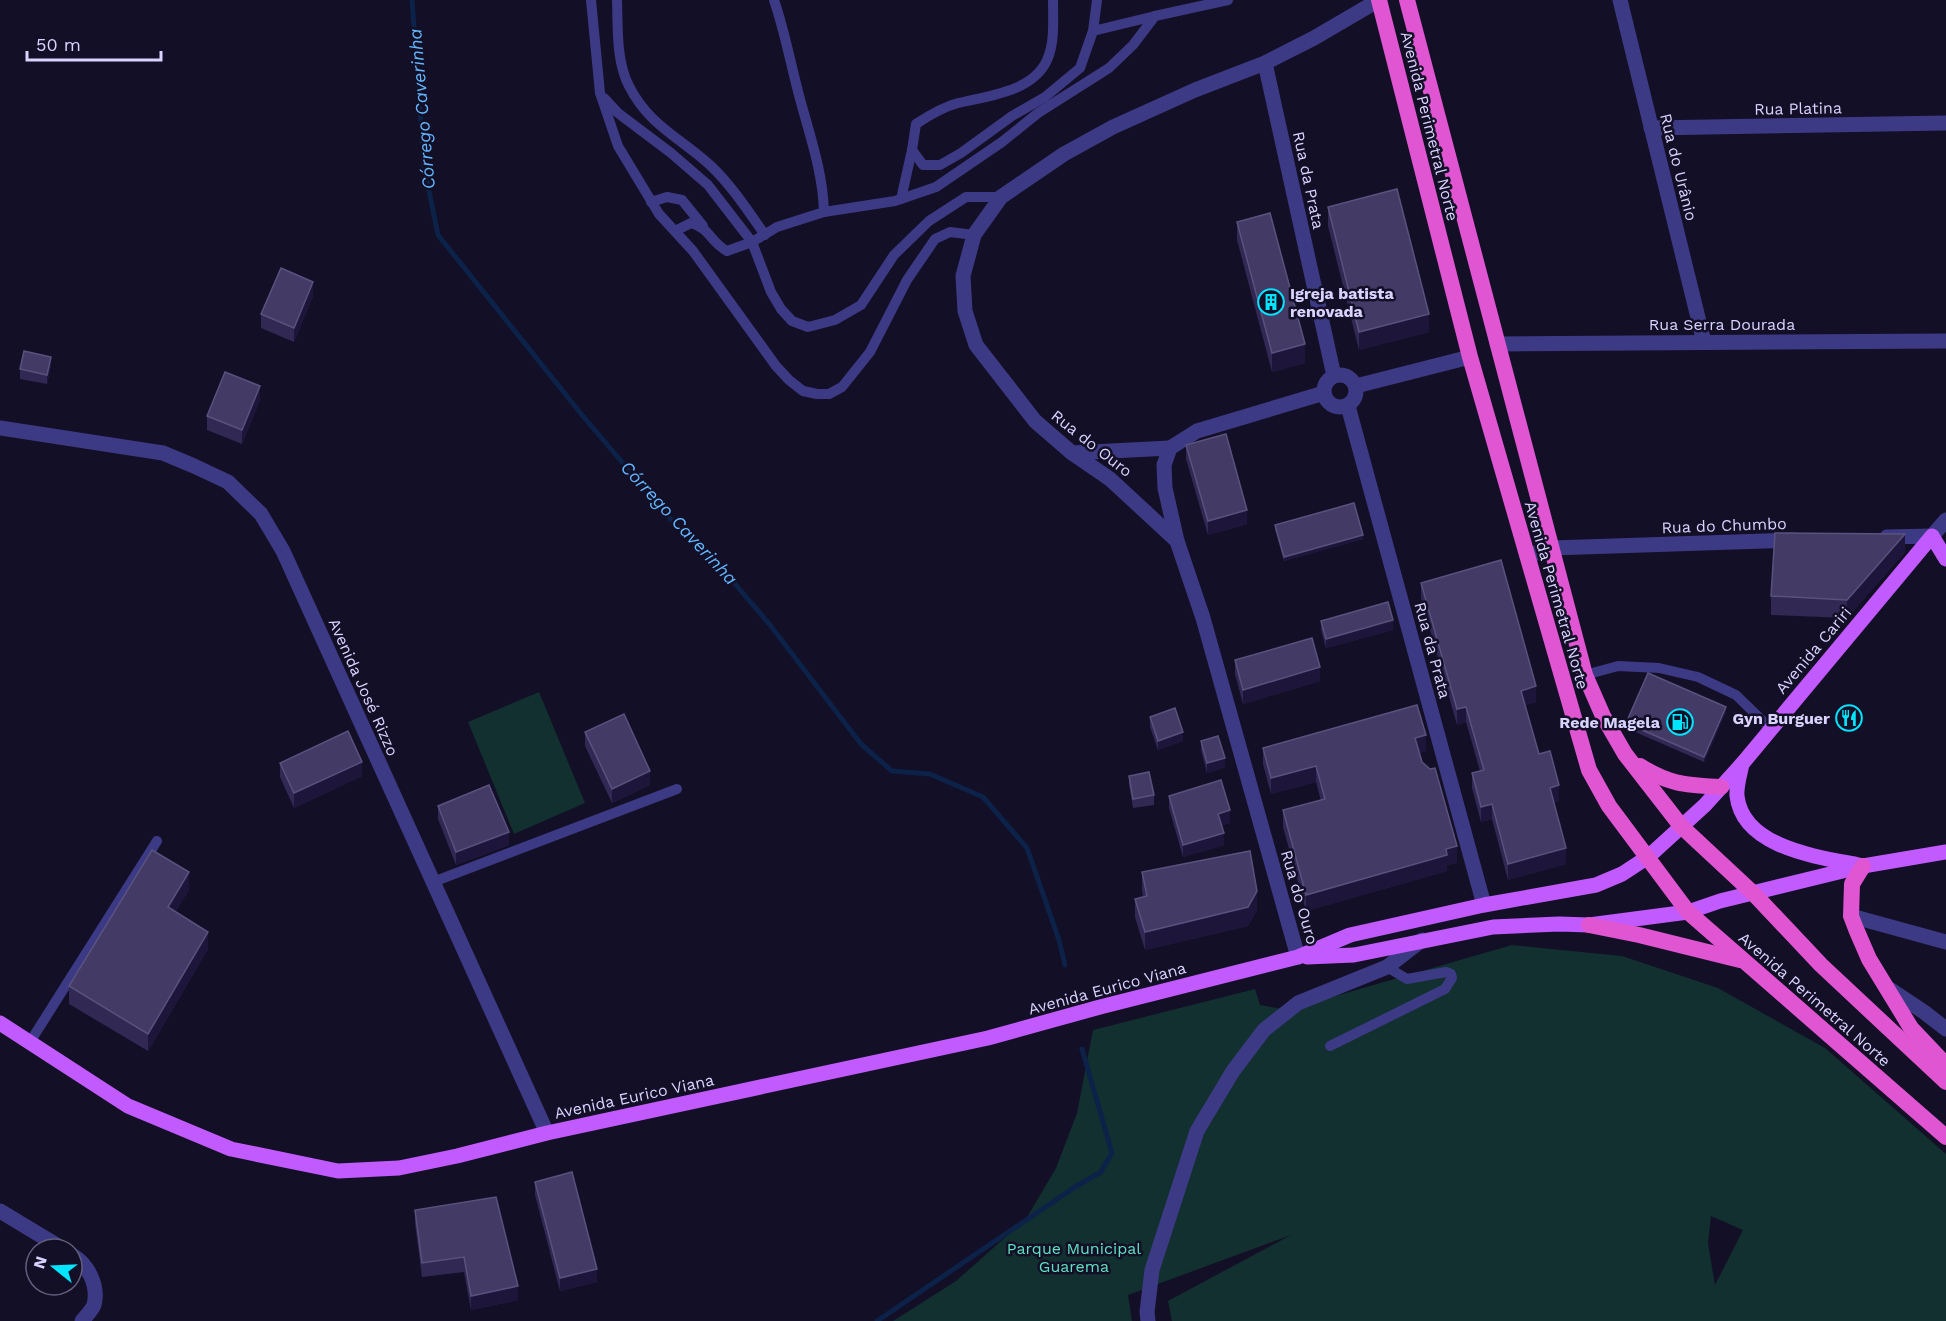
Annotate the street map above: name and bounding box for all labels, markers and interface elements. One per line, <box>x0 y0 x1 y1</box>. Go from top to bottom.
scale bar <box>27 24 160 62</box>
water label: Córrego Caverinha <box>404 28 439 190</box>
street label: Avenida Perimetral Norte <box>1397 29 1462 223</box>
text: 50 m <box>36 34 81 55</box>
street label: Rua Platina <box>1754 98 1842 119</box>
street label: Rua do Urânio <box>1656 111 1701 223</box>
street label: Rua da Prata <box>1289 130 1328 231</box>
place label: Igreja batista renovada <box>1290 284 1394 321</box>
building icon: Igreja batista renovada <box>1256 287 1286 317</box>
street label: Rua Serra Dourada <box>1649 315 1795 334</box>
street label: Rua do Ouro <box>1048 406 1136 481</box>
water label: Córrego Caverinha <box>617 456 742 589</box>
street label: Avenida Perimetral Norte <box>1521 499 1593 691</box>
street label: Rua do Chumbo <box>1661 514 1787 537</box>
street label: Rua da Prata <box>1411 600 1455 701</box>
street label: Avenida Cariri <box>1772 603 1855 698</box>
street label: Avenida José Rizzo <box>325 615 402 759</box>
restaurant icon: Gyn Burguer <box>1834 703 1864 733</box>
fuel station icon: Rede Magela <box>1665 707 1695 737</box>
place label: Gyn Burguer <box>1732 709 1830 728</box>
place label: Rede Magela <box>1559 713 1661 732</box>
street label: Rua do Ouro <box>1277 848 1322 947</box>
street label: Avenida Perimetral Norte <box>1735 928 1894 1070</box>
street label: Avenida Eurico Viana <box>1026 958 1188 1019</box>
street label: Avenida Eurico Viana <box>553 1070 716 1123</box>
north arrow <box>24 1237 84 1297</box>
park label: Parque Municipal Guarema <box>1007 1239 1141 1276</box>
text: N <box>29 1254 51 1271</box>

